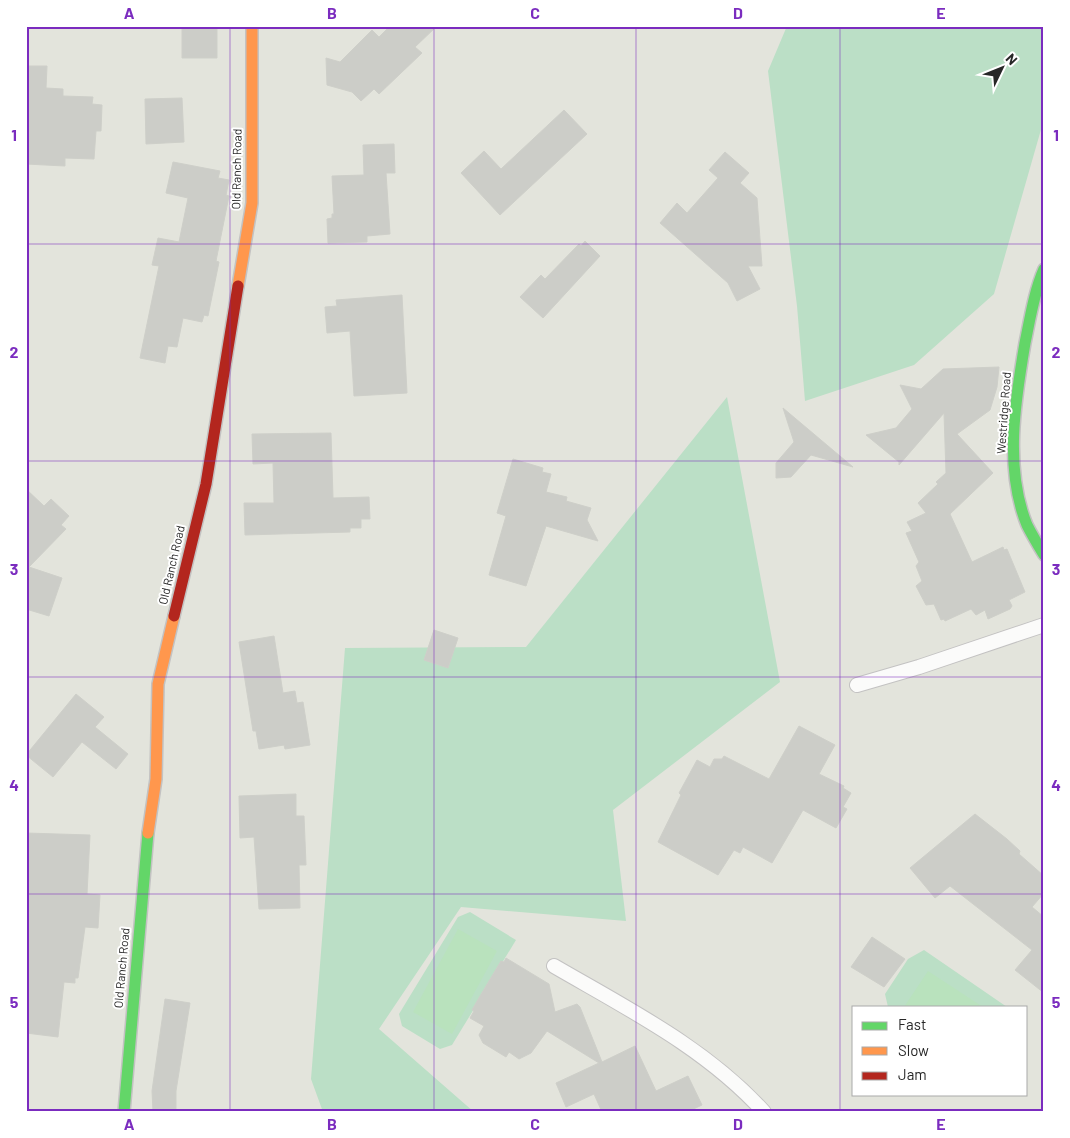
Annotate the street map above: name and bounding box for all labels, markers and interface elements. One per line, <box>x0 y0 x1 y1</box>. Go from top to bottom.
text: A <box>124 3 135 22</box>
text: B <box>327 3 337 22</box>
text: C <box>530 3 540 22</box>
text: D <box>733 3 743 22</box>
text: E <box>936 3 946 22</box>
north arrow <box>978 42 1028 92</box>
text: N <box>1002 50 1021 68</box>
text: 1 <box>11 125 17 144</box>
text: 1 <box>1053 125 1059 144</box>
street label: Old Ranch Road <box>228 129 244 209</box>
text: 2 <box>10 342 19 361</box>
text: 2 <box>1052 342 1061 361</box>
street label: Westridge Road <box>993 371 1013 454</box>
street label: Old Ranch Road <box>155 524 187 606</box>
text: 3 <box>10 559 18 578</box>
text: 3 <box>1052 559 1060 578</box>
text: 4 <box>9 775 19 794</box>
text: 4 <box>1051 775 1061 794</box>
street label: Old Ranch Road <box>111 927 131 1009</box>
text: 5 <box>10 992 19 1011</box>
text: 5 <box>1052 992 1061 1011</box>
legend <box>852 1006 1028 1096</box>
text: Fast <box>898 1015 926 1033</box>
text: Slow <box>898 1041 929 1059</box>
text: Jam <box>898 1065 927 1083</box>
text: A <box>124 1114 135 1133</box>
text: B <box>327 1114 337 1133</box>
text: C <box>530 1114 540 1133</box>
text: D <box>733 1114 743 1133</box>
text: E <box>936 1114 946 1133</box>

